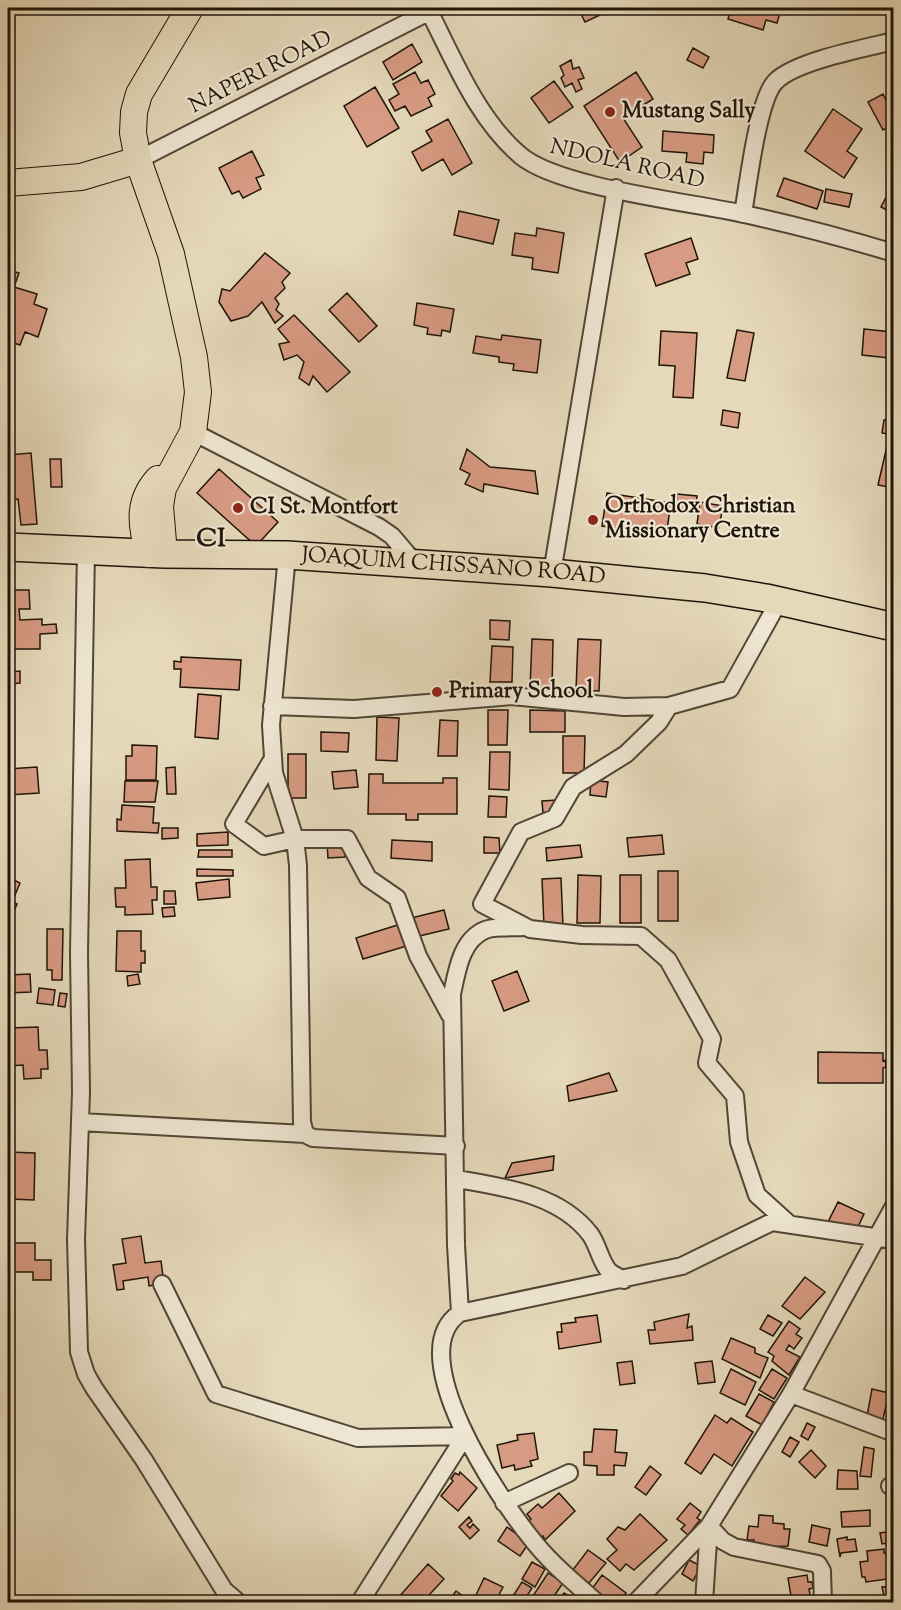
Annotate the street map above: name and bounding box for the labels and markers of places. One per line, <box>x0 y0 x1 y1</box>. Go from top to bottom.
place label: Mustang Sally <box>622 96 755 128</box>
marker: Mustang Sally <box>603 105 617 119</box>
place label: Orthodox Christian Missionary Centre <box>605 491 796 548</box>
place label: CI St. Montfort <box>250 492 398 524</box>
marker: CI St. Montfort <box>231 501 245 515</box>
marker: Orthodox Christian Missionary Centre <box>586 513 600 527</box>
place label: Primary School <box>449 676 594 708</box>
marker: Primary School <box>430 685 444 699</box>

